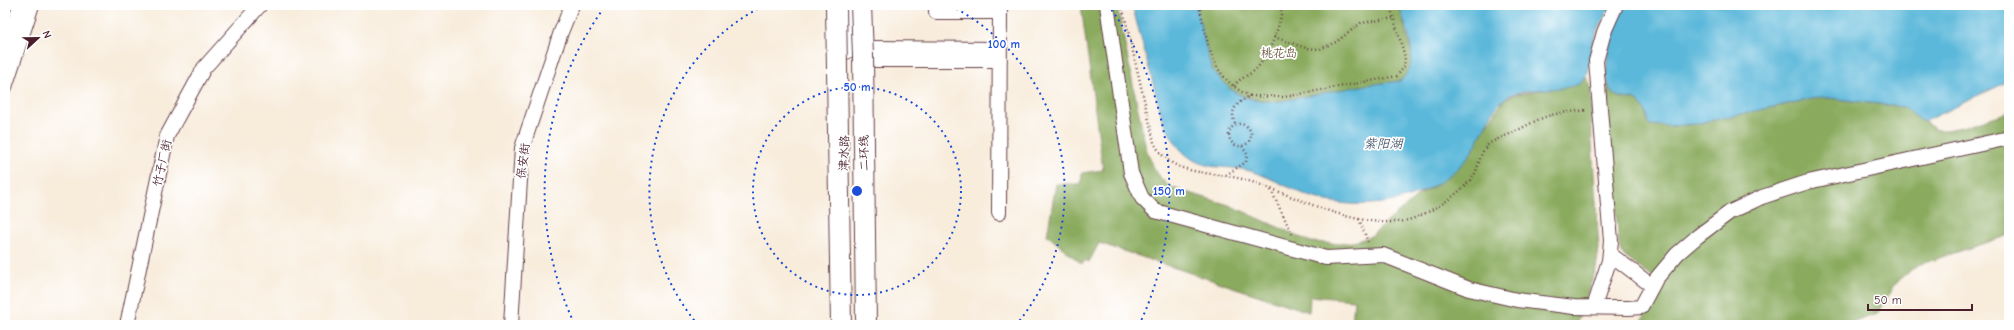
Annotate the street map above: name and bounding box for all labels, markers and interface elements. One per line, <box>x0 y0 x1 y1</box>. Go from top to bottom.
north arrow <box>18 18 58 58</box>
text: N <box>39 29 54 40</box>
text: 100 m <box>988 37 1020 51</box>
park label: 桃花岛 <box>1261 46 1297 60</box>
text: 50 m <box>843 80 871 94</box>
street label: 津水路 <box>836 135 852 171</box>
street label: 二环线 <box>857 135 871 171</box>
water label: 紫阳湖 <box>1363 136 1404 151</box>
street label: 竹子厂街 <box>150 138 174 188</box>
street label: 保安街 <box>514 142 532 180</box>
centre of rings <box>850 184 864 198</box>
text: 150 m <box>1153 184 1185 198</box>
scale bar <box>1868 286 1972 312</box>
text: 50 m <box>1874 293 1902 307</box>

